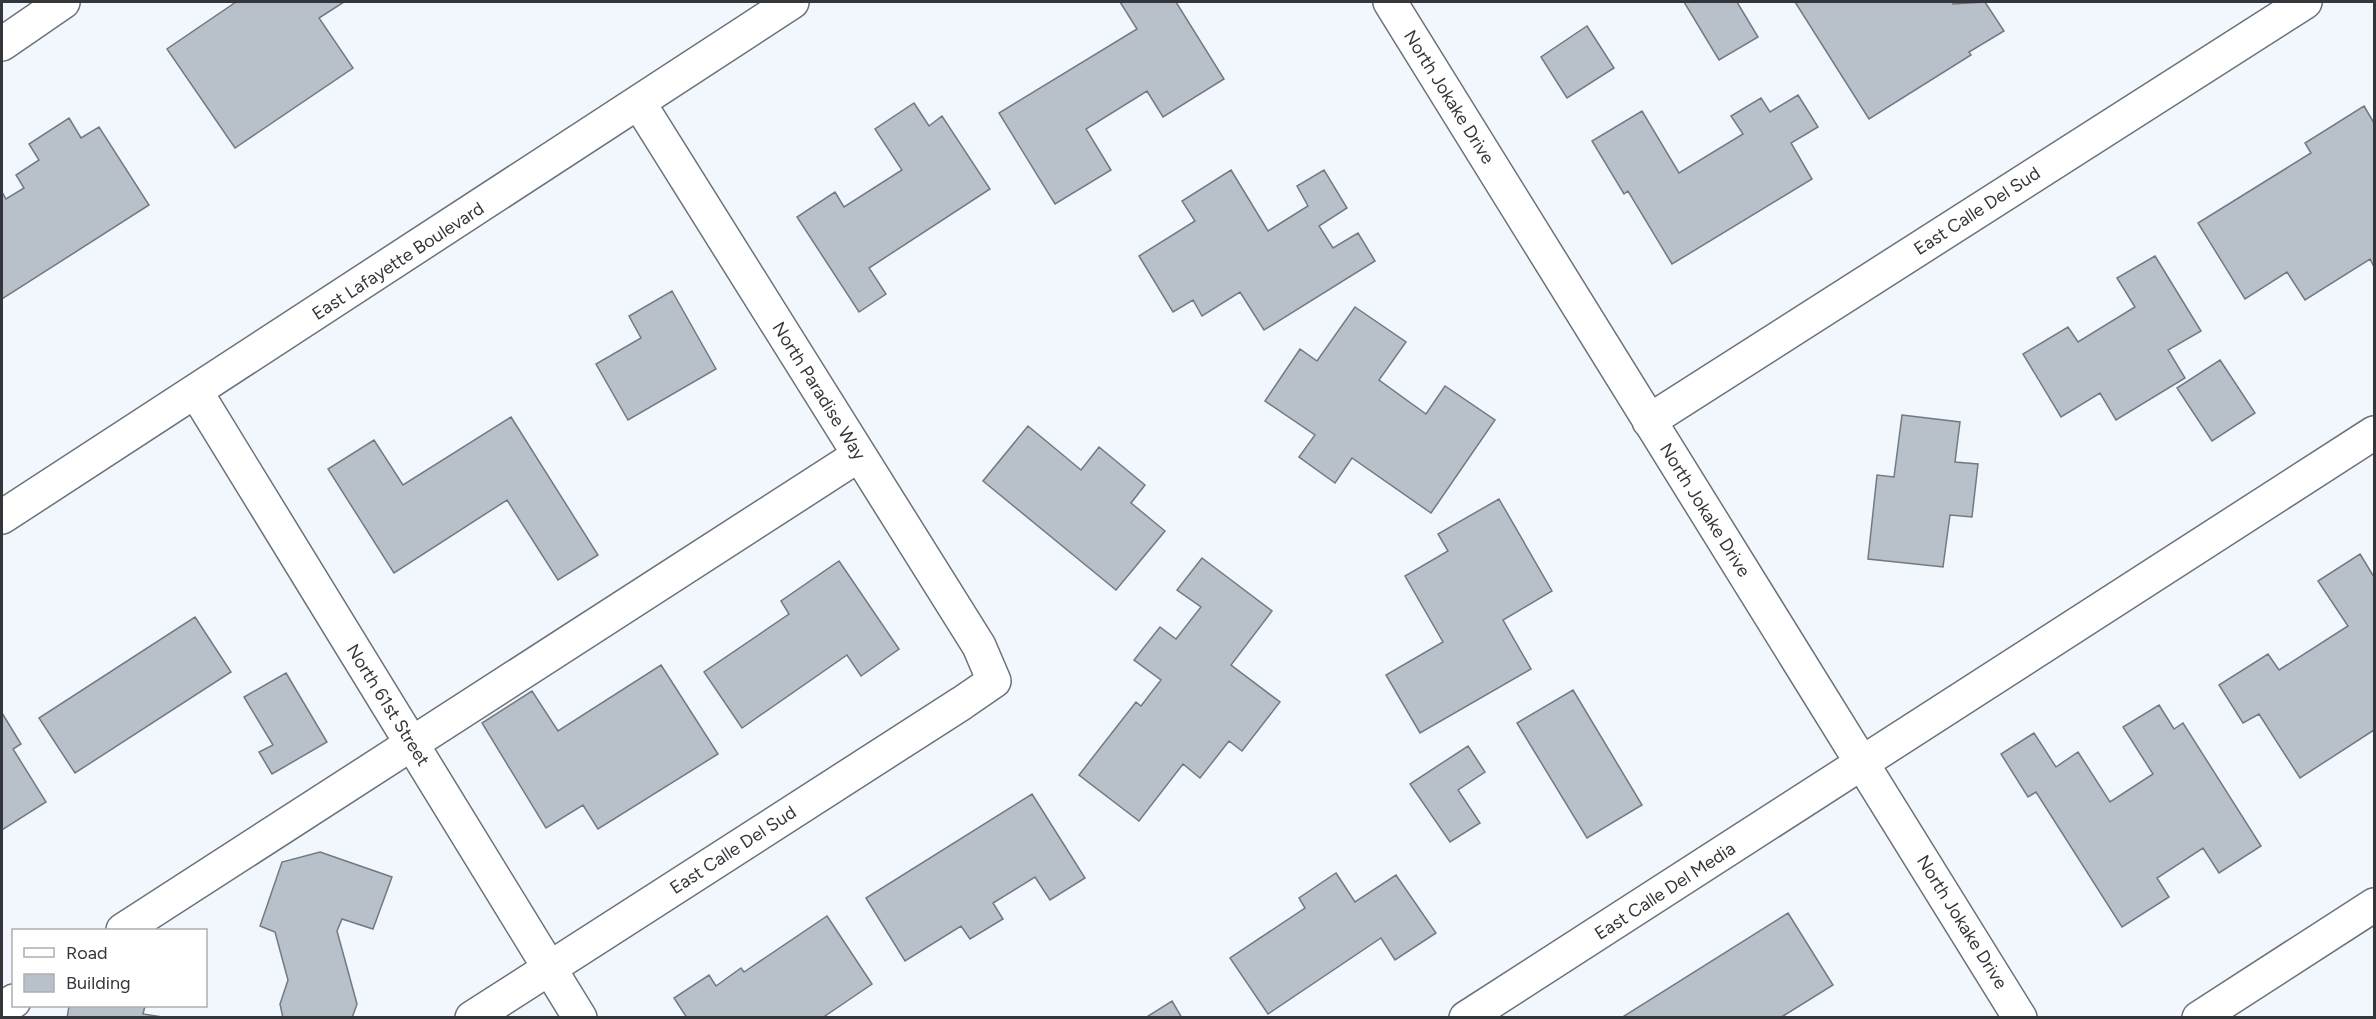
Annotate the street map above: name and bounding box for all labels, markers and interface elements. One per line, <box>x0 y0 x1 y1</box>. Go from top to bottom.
street label: North Jokake Drive <box>1399 26 1499 168</box>
street label: East Calle Del Sud <box>1910 162 2044 260</box>
street label: East Lafayette Boulevard <box>308 197 488 325</box>
street label: North Paradise Way <box>768 318 871 465</box>
street label: North Jokake Drive <box>1655 439 1755 581</box>
street label: North 61st Street <box>342 640 434 770</box>
street label: East Calle Del Sud <box>666 801 800 899</box>
street label: East Calle Del Media <box>1590 837 1740 945</box>
street label: North Jokake Drive <box>1912 851 2012 993</box>
legend <box>12 929 207 1007</box>
text: Road <box>66 942 107 964</box>
text: Building <box>66 972 131 994</box>

